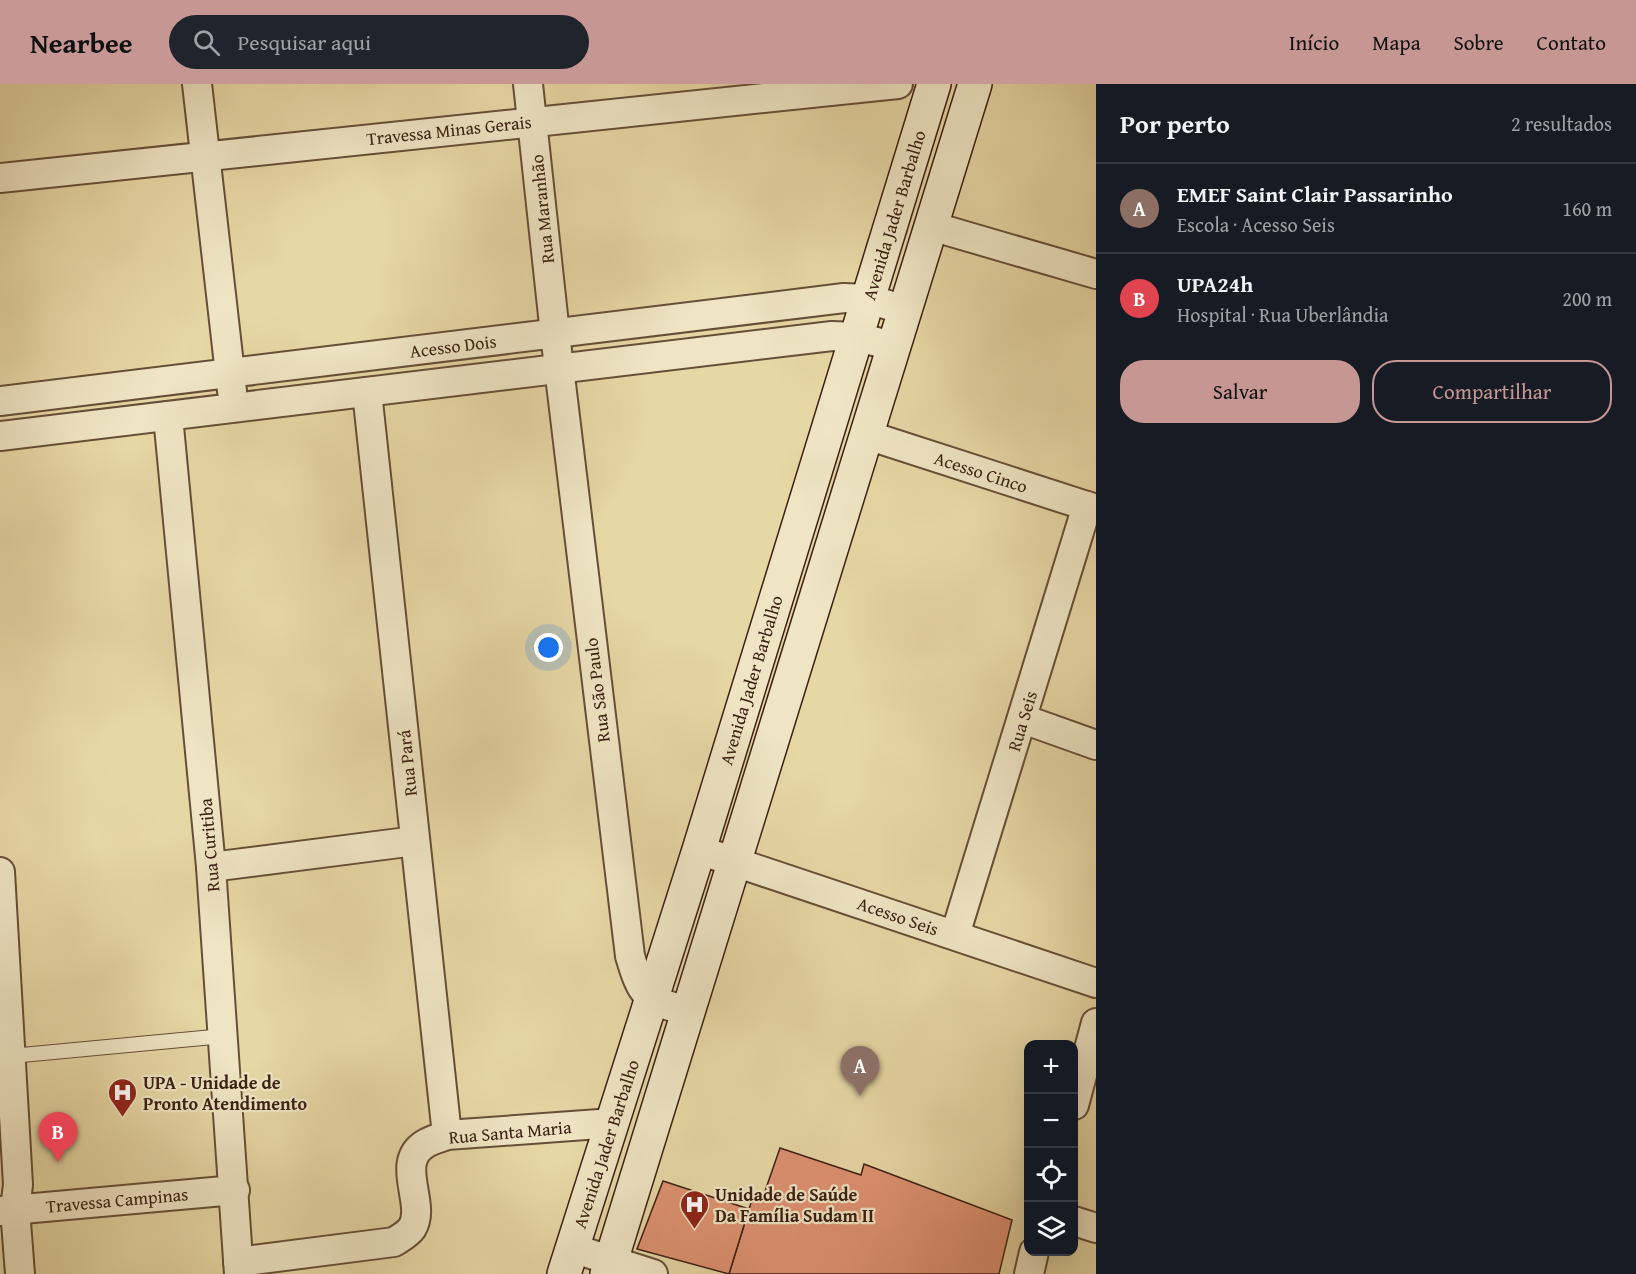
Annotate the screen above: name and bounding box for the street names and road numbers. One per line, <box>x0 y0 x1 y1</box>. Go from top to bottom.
street label: Travessa Minas Gerais <box>365 108 533 152</box>
street label: Avenida Jader Barbalho <box>855 127 933 303</box>
street label: Rua Maranhão <box>523 153 561 265</box>
street label: Acesso Dois <box>408 327 498 365</box>
street label: Acesso Cinco <box>931 444 1031 500</box>
street label: Avenida Jader Barbalho <box>712 592 790 768</box>
street label: Rua São Paulo <box>577 636 617 744</box>
street label: Rua Seis <box>1000 687 1044 755</box>
street label: Rua Pará <box>390 728 424 798</box>
street label: Rua Curitiba <box>191 797 227 893</box>
street label: Acesso Seis <box>854 890 942 942</box>
street label: Avenida Jader Barbalho <box>566 1056 646 1232</box>
street label: Rua Santa Maria <box>448 1113 573 1151</box>
street label: Travessa Campinas <box>45 1180 189 1220</box>

